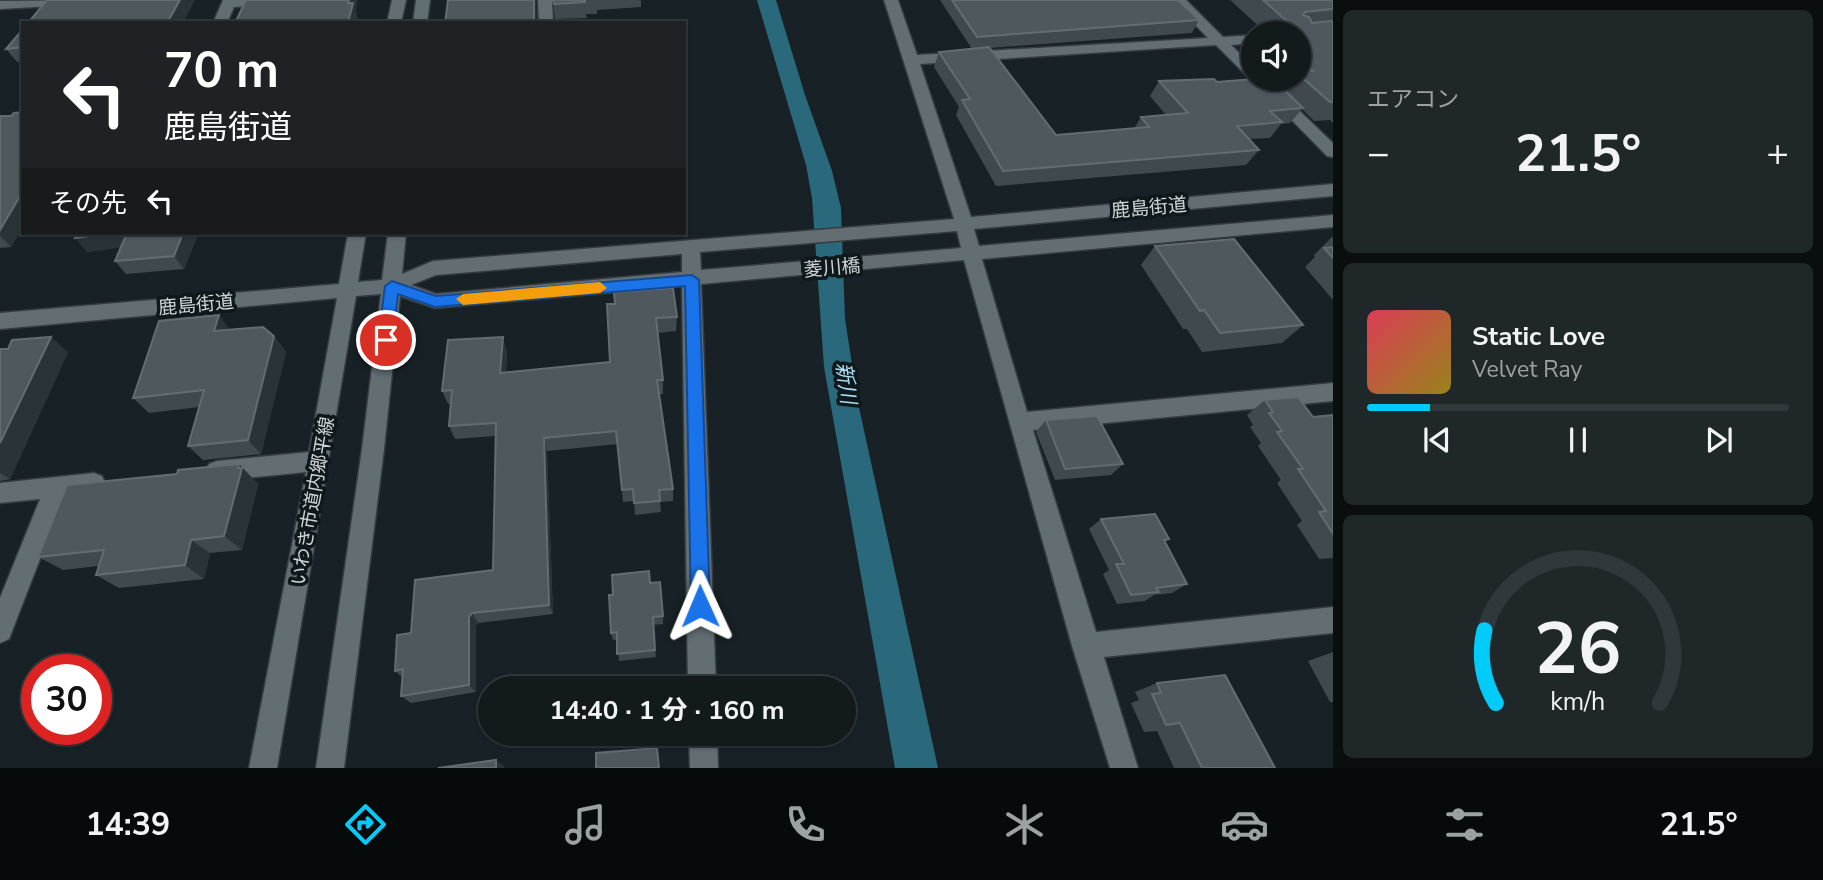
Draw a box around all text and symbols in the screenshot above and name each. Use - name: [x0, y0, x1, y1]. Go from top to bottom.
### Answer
- map controls: [1241, 21, 1311, 91]
- button: sound: [1241, 21, 1311, 91]
- text: 70 m: [164, 37, 279, 104]
- icon: left: [49, 49, 140, 140]
- text: エアコン: [1367, 84, 1459, 115]
- text: 鹿島街道: [164, 106, 292, 149]
- text: 21.5°: [1515, 118, 1641, 189]
- text: −: [1367, 128, 1390, 179]
- text: +: [1766, 128, 1789, 179]
- icon: left: [141, 182, 179, 220]
- text: その先: [49, 186, 127, 221]
- street label: 鹿島街道: [1110, 192, 1188, 224]
- street label: 菱川橋: [803, 253, 862, 283]
- street label: 鹿島街道: [157, 289, 235, 321]
- pin: [356, 310, 416, 370]
- text: Static Love: [1472, 319, 1605, 354]
- icon: arrive: [367, 321, 405, 359]
- text: Velvet Ray: [1472, 354, 1582, 385]
- water label: 新川: [829, 360, 863, 408]
- street label: いわき市道内郷平線: [285, 415, 341, 588]
- icon: previous: [1418, 421, 1456, 459]
- icon: pause: [1559, 421, 1597, 459]
- icon: next: [1700, 421, 1738, 459]
- position arrow: [663, 569, 737, 643]
- text: 26: [1534, 599, 1622, 699]
- speed limit sign: 30: [21, 654, 112, 745]
- text: km/h: [1550, 684, 1606, 718]
- text: 14:40 · 1 分 · 160 m: [549, 693, 785, 728]
- icon: directions: [341, 800, 390, 849]
- icon: music: [561, 800, 610, 849]
- icon: phone: [781, 800, 830, 849]
- icon: climate: [1000, 800, 1049, 849]
- icon: car: [1220, 800, 1269, 849]
- icon: filters: [1440, 800, 1489, 849]
- text: 14:39: [85, 803, 170, 846]
- text: 21.5°: [1660, 803, 1738, 846]

